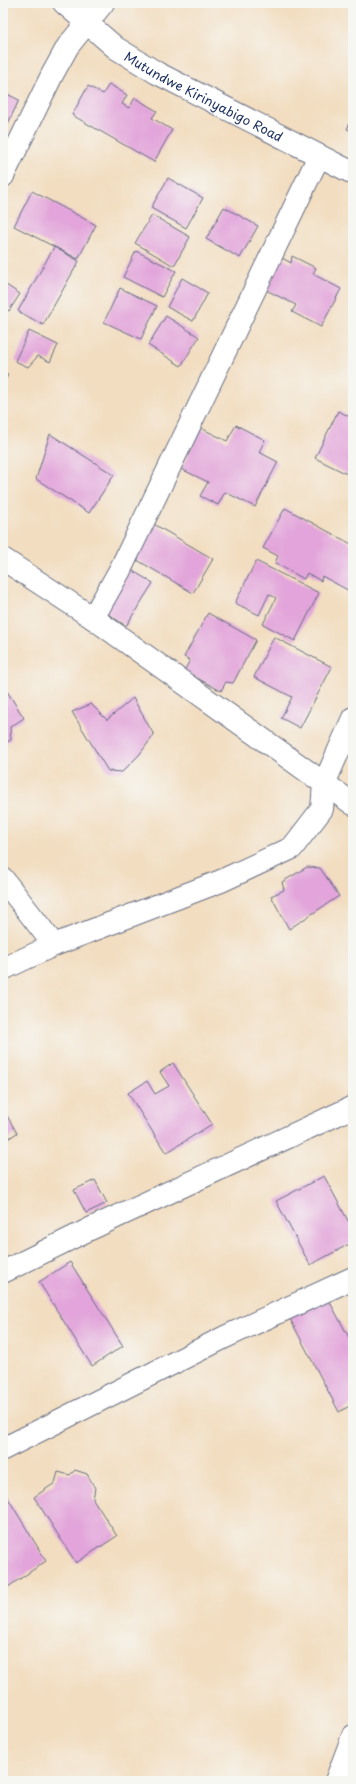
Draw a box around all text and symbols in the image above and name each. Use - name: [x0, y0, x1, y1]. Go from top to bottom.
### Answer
- street label: Mutundwe Kirinyabigo Road: [121, 46, 287, 145]

